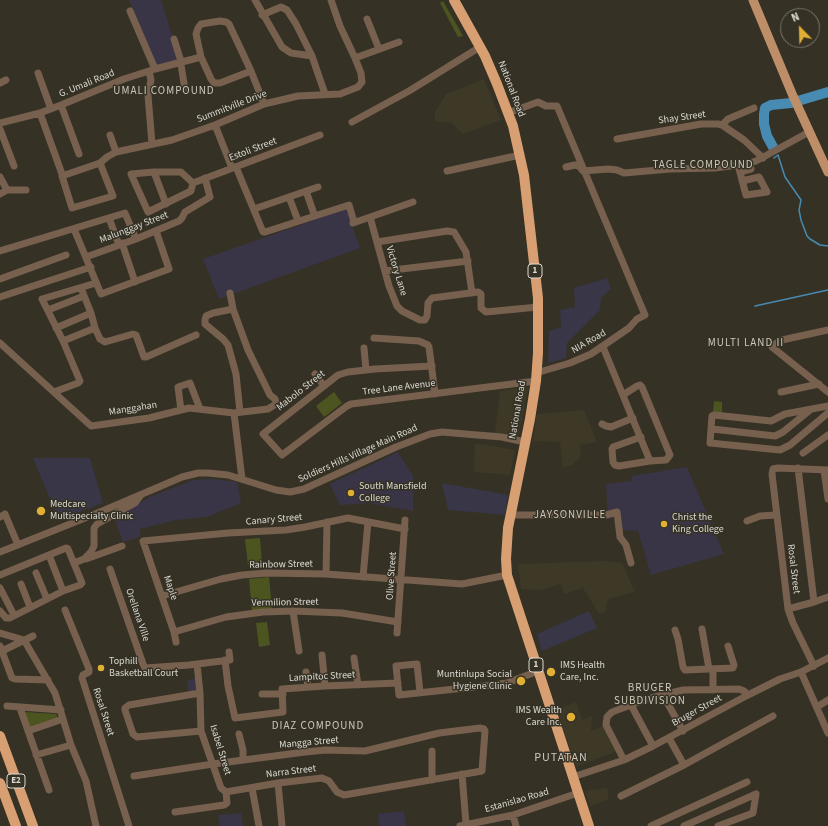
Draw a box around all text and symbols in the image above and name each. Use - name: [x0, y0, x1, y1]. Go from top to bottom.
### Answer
- north arrow: [780, 8, 820, 48]
- text: N: [789, 9, 802, 26]
- street label: National Road: [495, 59, 527, 119]
- street label: G. Umali Road: [57, 67, 117, 101]
- district label: UMALI COMPOUND: [113, 85, 215, 99]
- street label: Summitville Drive: [195, 88, 269, 126]
- street label: Shay Street: [658, 109, 706, 127]
- street label: Estoli Street: [228, 135, 278, 165]
- district label: TAGLE COMPOUND: [652, 159, 754, 173]
- street label: Malunggay Street: [98, 209, 170, 247]
- street label: Victory Lane: [383, 245, 409, 297]
- road number: 1: [528, 264, 542, 278]
- street label: NIA Road: [570, 327, 608, 357]
- district label: MULTI LAND II: [708, 337, 784, 351]
- street label: Mabolo Street: [274, 368, 328, 414]
- street label: Tree Lane Avenue: [362, 378, 436, 398]
- street label: National Road: [507, 380, 529, 440]
- street label: Manggahan: [108, 399, 158, 419]
- street label: Soldiers Hills Village Main Road: [296, 422, 420, 486]
- place label: South Mansfield College: [359, 481, 426, 504]
- marker: South Mansfield College: [346, 488, 356, 498]
- place label: Medcare Multispecialty Clinic: [50, 499, 134, 522]
- marker: Medcare Multispecialty Clinic: [35, 505, 47, 517]
- district label: JAYSONVILLE: [534, 509, 606, 523]
- street label: Canary Street: [245, 512, 303, 528]
- place label: Christ the King College: [672, 512, 724, 536]
- marker: Christ the King College: [659, 519, 669, 529]
- street label: Rosal Street: [784, 544, 802, 594]
- street label: Olive Street: [384, 551, 400, 601]
- street label: Rainbow Street: [249, 558, 313, 572]
- street label: Maple: [160, 574, 180, 602]
- street label: Orellana Ville: [122, 587, 152, 643]
- street label: Vermilion Street: [251, 596, 319, 610]
- place label: Tophill Basketball Court: [109, 656, 178, 680]
- road number: 1: [529, 658, 543, 672]
- place label: IMS Health Care, Inc.: [560, 660, 605, 684]
- marker: Tophill Basketball Court: [96, 663, 106, 673]
- marker: IMS Health Care, Inc.: [545, 666, 557, 678]
- street label: Lampitoc Street: [288, 669, 356, 685]
- place label: Muntinlupa Social Hygiene Clinic: [437, 669, 512, 692]
- marker: Muntinlupa Social Hygiene Clinic: [515, 675, 527, 687]
- district label: BRUGER SUBDIVISION: [614, 682, 686, 708]
- street label: Rosal Street: [90, 686, 116, 738]
- street label: Bruger Street: [670, 692, 724, 730]
- place label: IMS Wealth Care Inc.: [516, 705, 562, 728]
- marker: IMS Wealth Care Inc.: [565, 711, 577, 723]
- district label: DIAZ COMPOUND: [272, 720, 364, 734]
- street label: Isabel Street: [207, 723, 233, 777]
- street label: Mangga Street: [279, 734, 339, 752]
- district label: PUTATAN: [534, 751, 588, 765]
- street label: Narra Street: [265, 763, 317, 781]
- road number: E2: [7, 774, 25, 788]
- street label: Estanislao Road: [484, 786, 550, 816]

